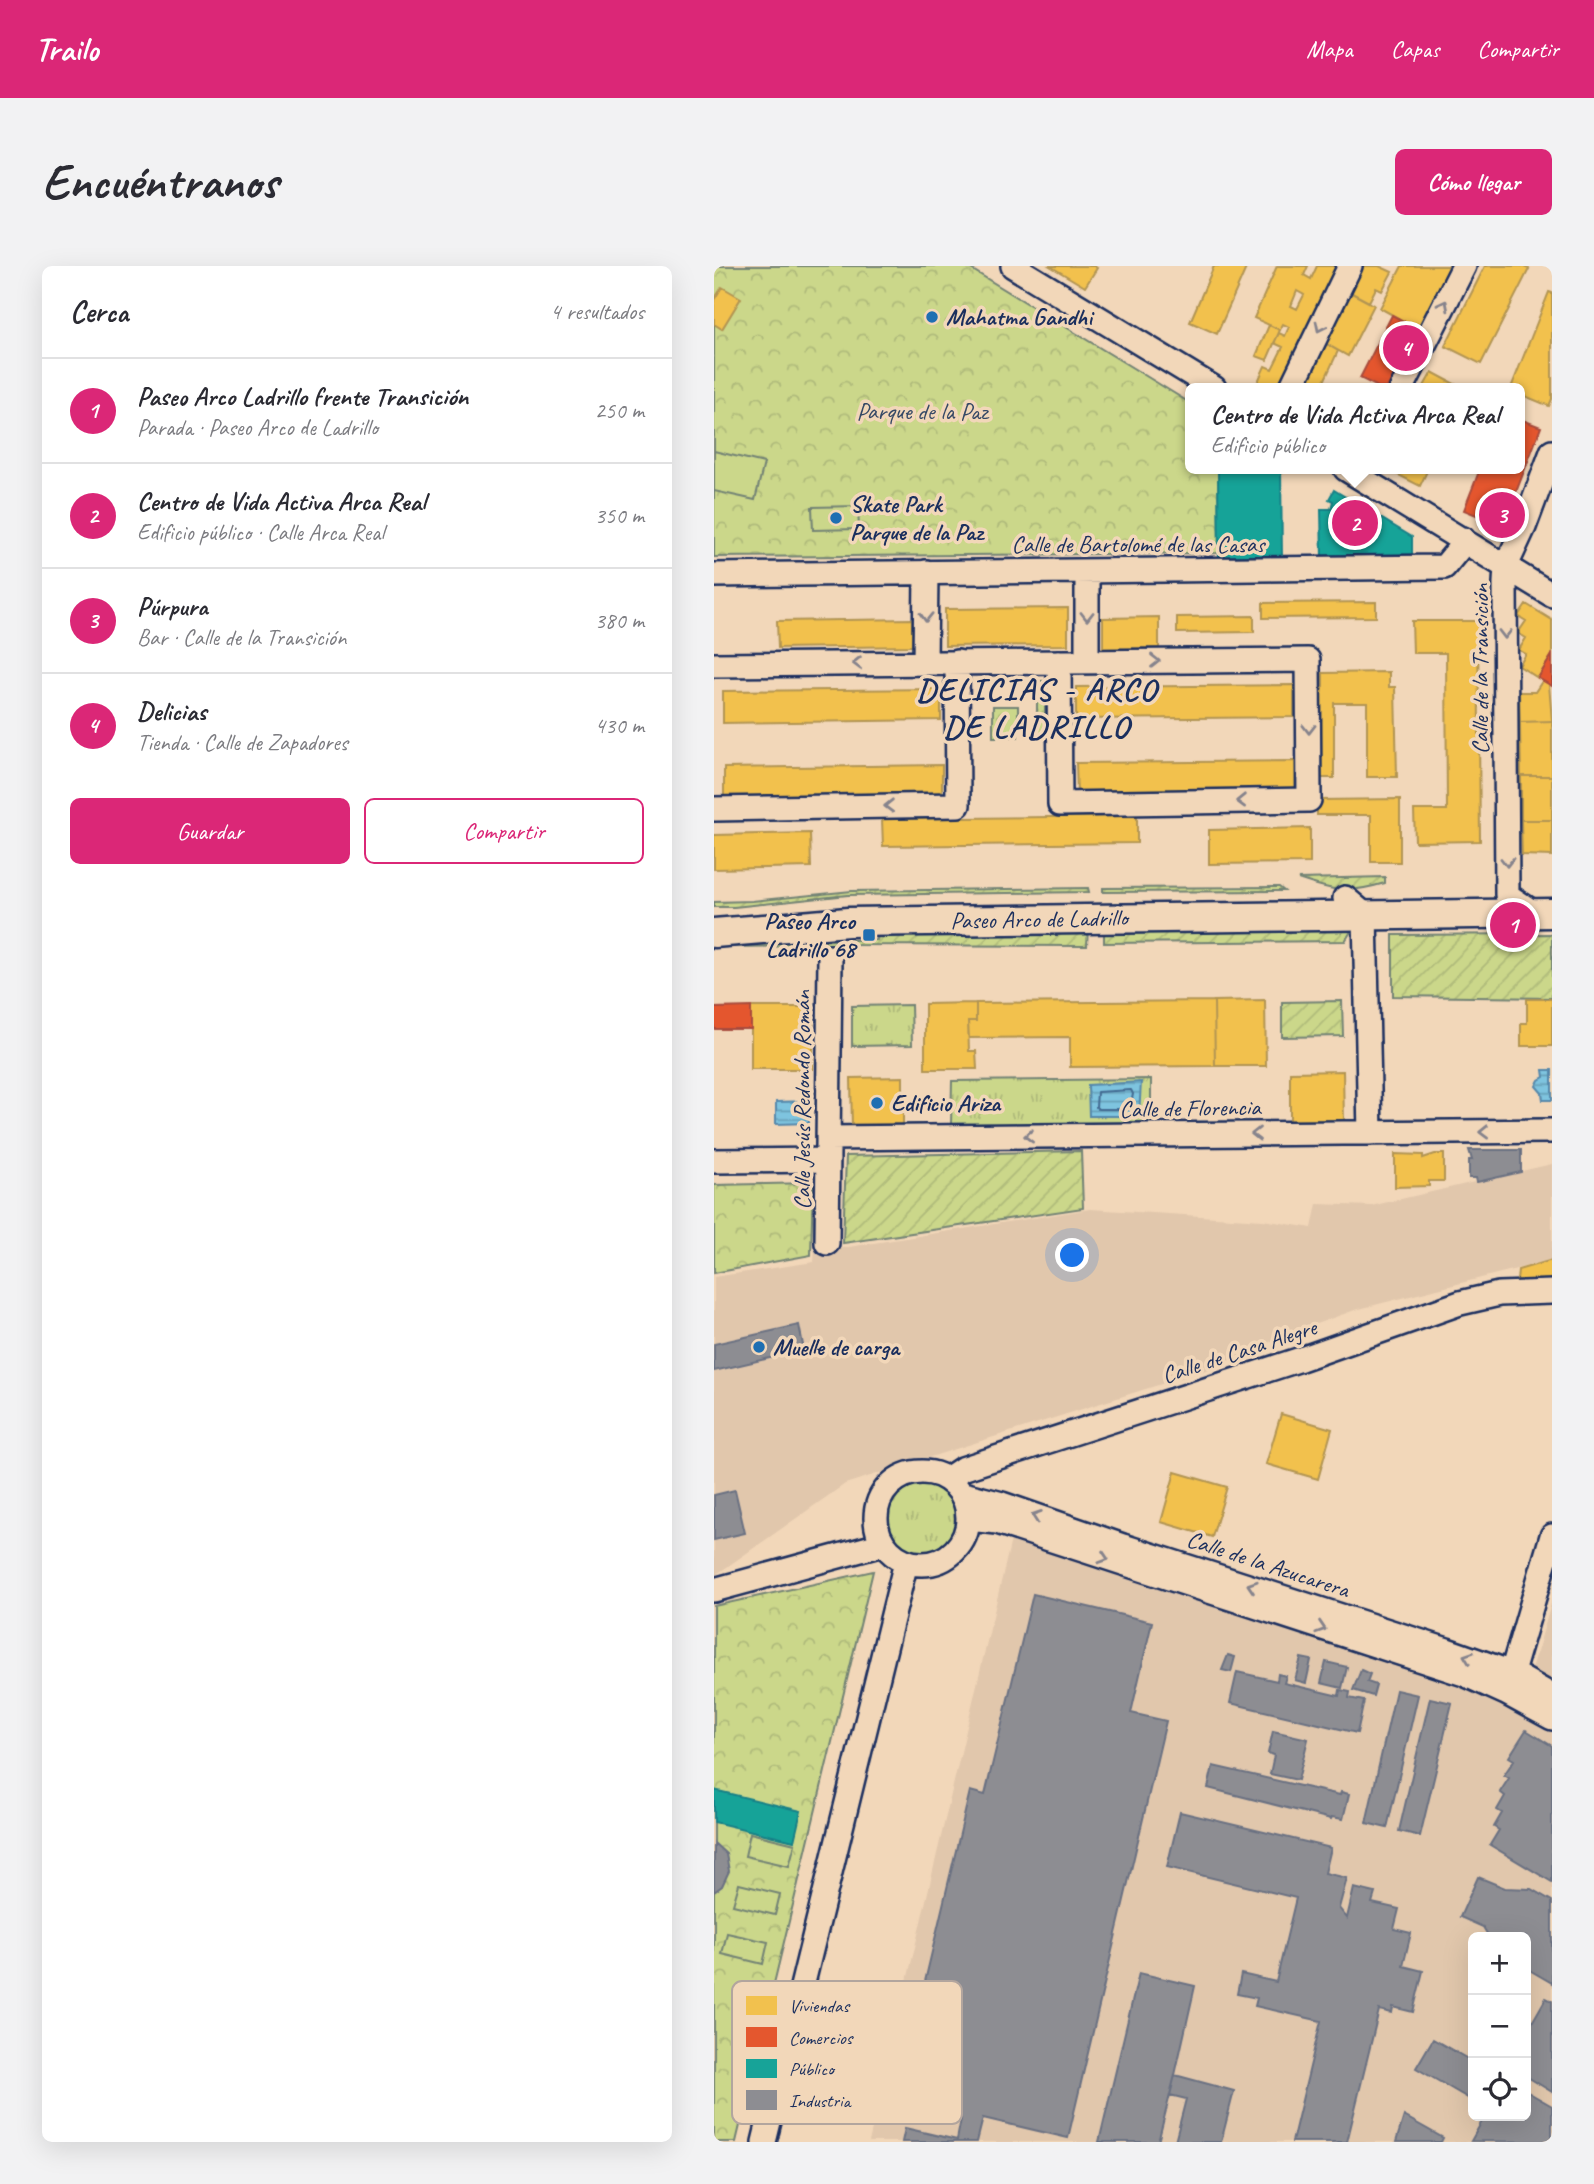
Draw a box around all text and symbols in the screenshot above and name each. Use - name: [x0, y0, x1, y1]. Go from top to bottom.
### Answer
- text: Trailo: [35, 28, 98, 70]
- text: Mapa: [1306, 34, 1353, 64]
- text: Capas: [1391, 34, 1439, 64]
- text: Compartir: [1477, 34, 1559, 64]
- button: Cómo llegar: [1395, 149, 1552, 215]
- text: Encuéntranos: [42, 151, 278, 213]
- text: Cerca: [70, 293, 128, 331]
- text: 4 resultados: [550, 297, 644, 326]
- one-way arrow: [1435, 300, 1449, 313]
- place label: Mahatma Gandhi: [946, 302, 1095, 332]
- marker: Mahatma Gandhi: [924, 309, 940, 325]
- one-way arrow: [1315, 320, 1329, 332]
- pin: 4: [1383, 322, 1429, 374]
- text: Paseo Arco Ladrillo frente Transición: [137, 380, 468, 413]
- popup: [1185, 383, 1525, 474]
- text: 1: [88, 396, 98, 425]
- text: 250 m: [595, 396, 644, 425]
- park label: Parque de la Paz: [857, 396, 990, 426]
- text: Centro de Vida Activa Arca Real: [1211, 398, 1499, 431]
- text: Parada · Paseo Arco de Ladrillo: [137, 413, 378, 442]
- text: Edificio público: [1211, 431, 1325, 460]
- text: Centro de Vida Activa Arca Real: [137, 485, 426, 518]
- place label: Skate Park Parque de la Paz: [850, 489, 985, 547]
- pin: 3: [1479, 489, 1525, 541]
- pin: 2: [1332, 497, 1378, 549]
- text: 2: [88, 501, 98, 530]
- text: 350 m: [595, 501, 644, 530]
- marker: Skate Park Parque de la Paz: [828, 510, 844, 526]
- text: Edificio público · Calle Arca Real: [137, 518, 384, 547]
- street label: Calle de Bartolomé de las Casas: [1012, 529, 1266, 559]
- street label: Calle de la Transición: [1465, 582, 1495, 754]
- text: Púrpura: [137, 590, 208, 623]
- text: 3: [88, 606, 98, 635]
- text: 380 m: [595, 606, 644, 635]
- one-way arrow: [1079, 611, 1095, 622]
- one-way arrow: [918, 612, 934, 623]
- text: Bar · Calle de la Transición: [137, 623, 346, 652]
- one-way arrow: [1497, 629, 1513, 640]
- one-way arrow: [1151, 653, 1161, 669]
- one-way arrow: [851, 656, 862, 671]
- district label: DELICIAS - ARCO DE LADRILLO: [916, 669, 1159, 747]
- text: Delicias: [137, 695, 206, 728]
- text: 4: [88, 711, 98, 740]
- text: 430 m: [595, 711, 644, 740]
- one-way arrow: [1301, 724, 1317, 734]
- text: Tienda · Calle de Zapadores: [137, 728, 348, 757]
- one-way arrow: [1235, 793, 1246, 809]
- button: Guardar: [70, 798, 350, 864]
- button: Compartir: [364, 798, 644, 864]
- one-way arrow: [884, 799, 895, 814]
- one-way arrow: [1499, 857, 1515, 867]
- pin: 1: [1490, 899, 1536, 951]
- street label: Paseo Arco de Ladrillo: [950, 902, 1130, 936]
- place label: Paseo Arco Ladrillo 68: [764, 906, 858, 964]
- marker: Paseo Arco Ladrillo 68: [861, 927, 877, 943]
- street label: Calle Jesús Redondo Román: [787, 989, 817, 1210]
- place label: Edificio Ariza: [891, 1088, 1002, 1118]
- street label: Calle de Florencia: [1119, 1092, 1262, 1124]
- marker: Edificio Ariza: [869, 1095, 885, 1111]
- one-way arrow: [1478, 1124, 1489, 1140]
- one-way arrow: [1251, 1126, 1261, 1142]
- one-way arrow: [1023, 1128, 1034, 1144]
- your location: [1055, 1238, 1089, 1272]
- street label: Calle de Casa Alegre: [1158, 1311, 1322, 1390]
- place label: Muelle de carga: [773, 1332, 901, 1362]
- marker: Muelle de carga: [751, 1339, 767, 1355]
- one-way arrow: [1030, 1510, 1042, 1524]
- street label: Calle de la Azucarera: [1183, 1524, 1354, 1605]
- one-way arrow: [1098, 1550, 1110, 1564]
- one-way arrow: [1246, 1580, 1258, 1595]
- one-way arrow: [1315, 1619, 1327, 1634]
- one-way arrow: [1462, 1651, 1474, 1665]
- map controls: [1468, 1932, 1531, 2121]
- button: +: [1468, 1932, 1531, 1995]
- legend: [732, 1981, 962, 2124]
- text: Viviendas: [789, 1994, 851, 2018]
- button: −: [1468, 1995, 1531, 2058]
- text: Comercios: [789, 2026, 855, 2050]
- text: Público: [789, 2057, 836, 2081]
- button: locate: [1468, 2058, 1531, 2121]
- text: Industria: [789, 2089, 853, 2113]

